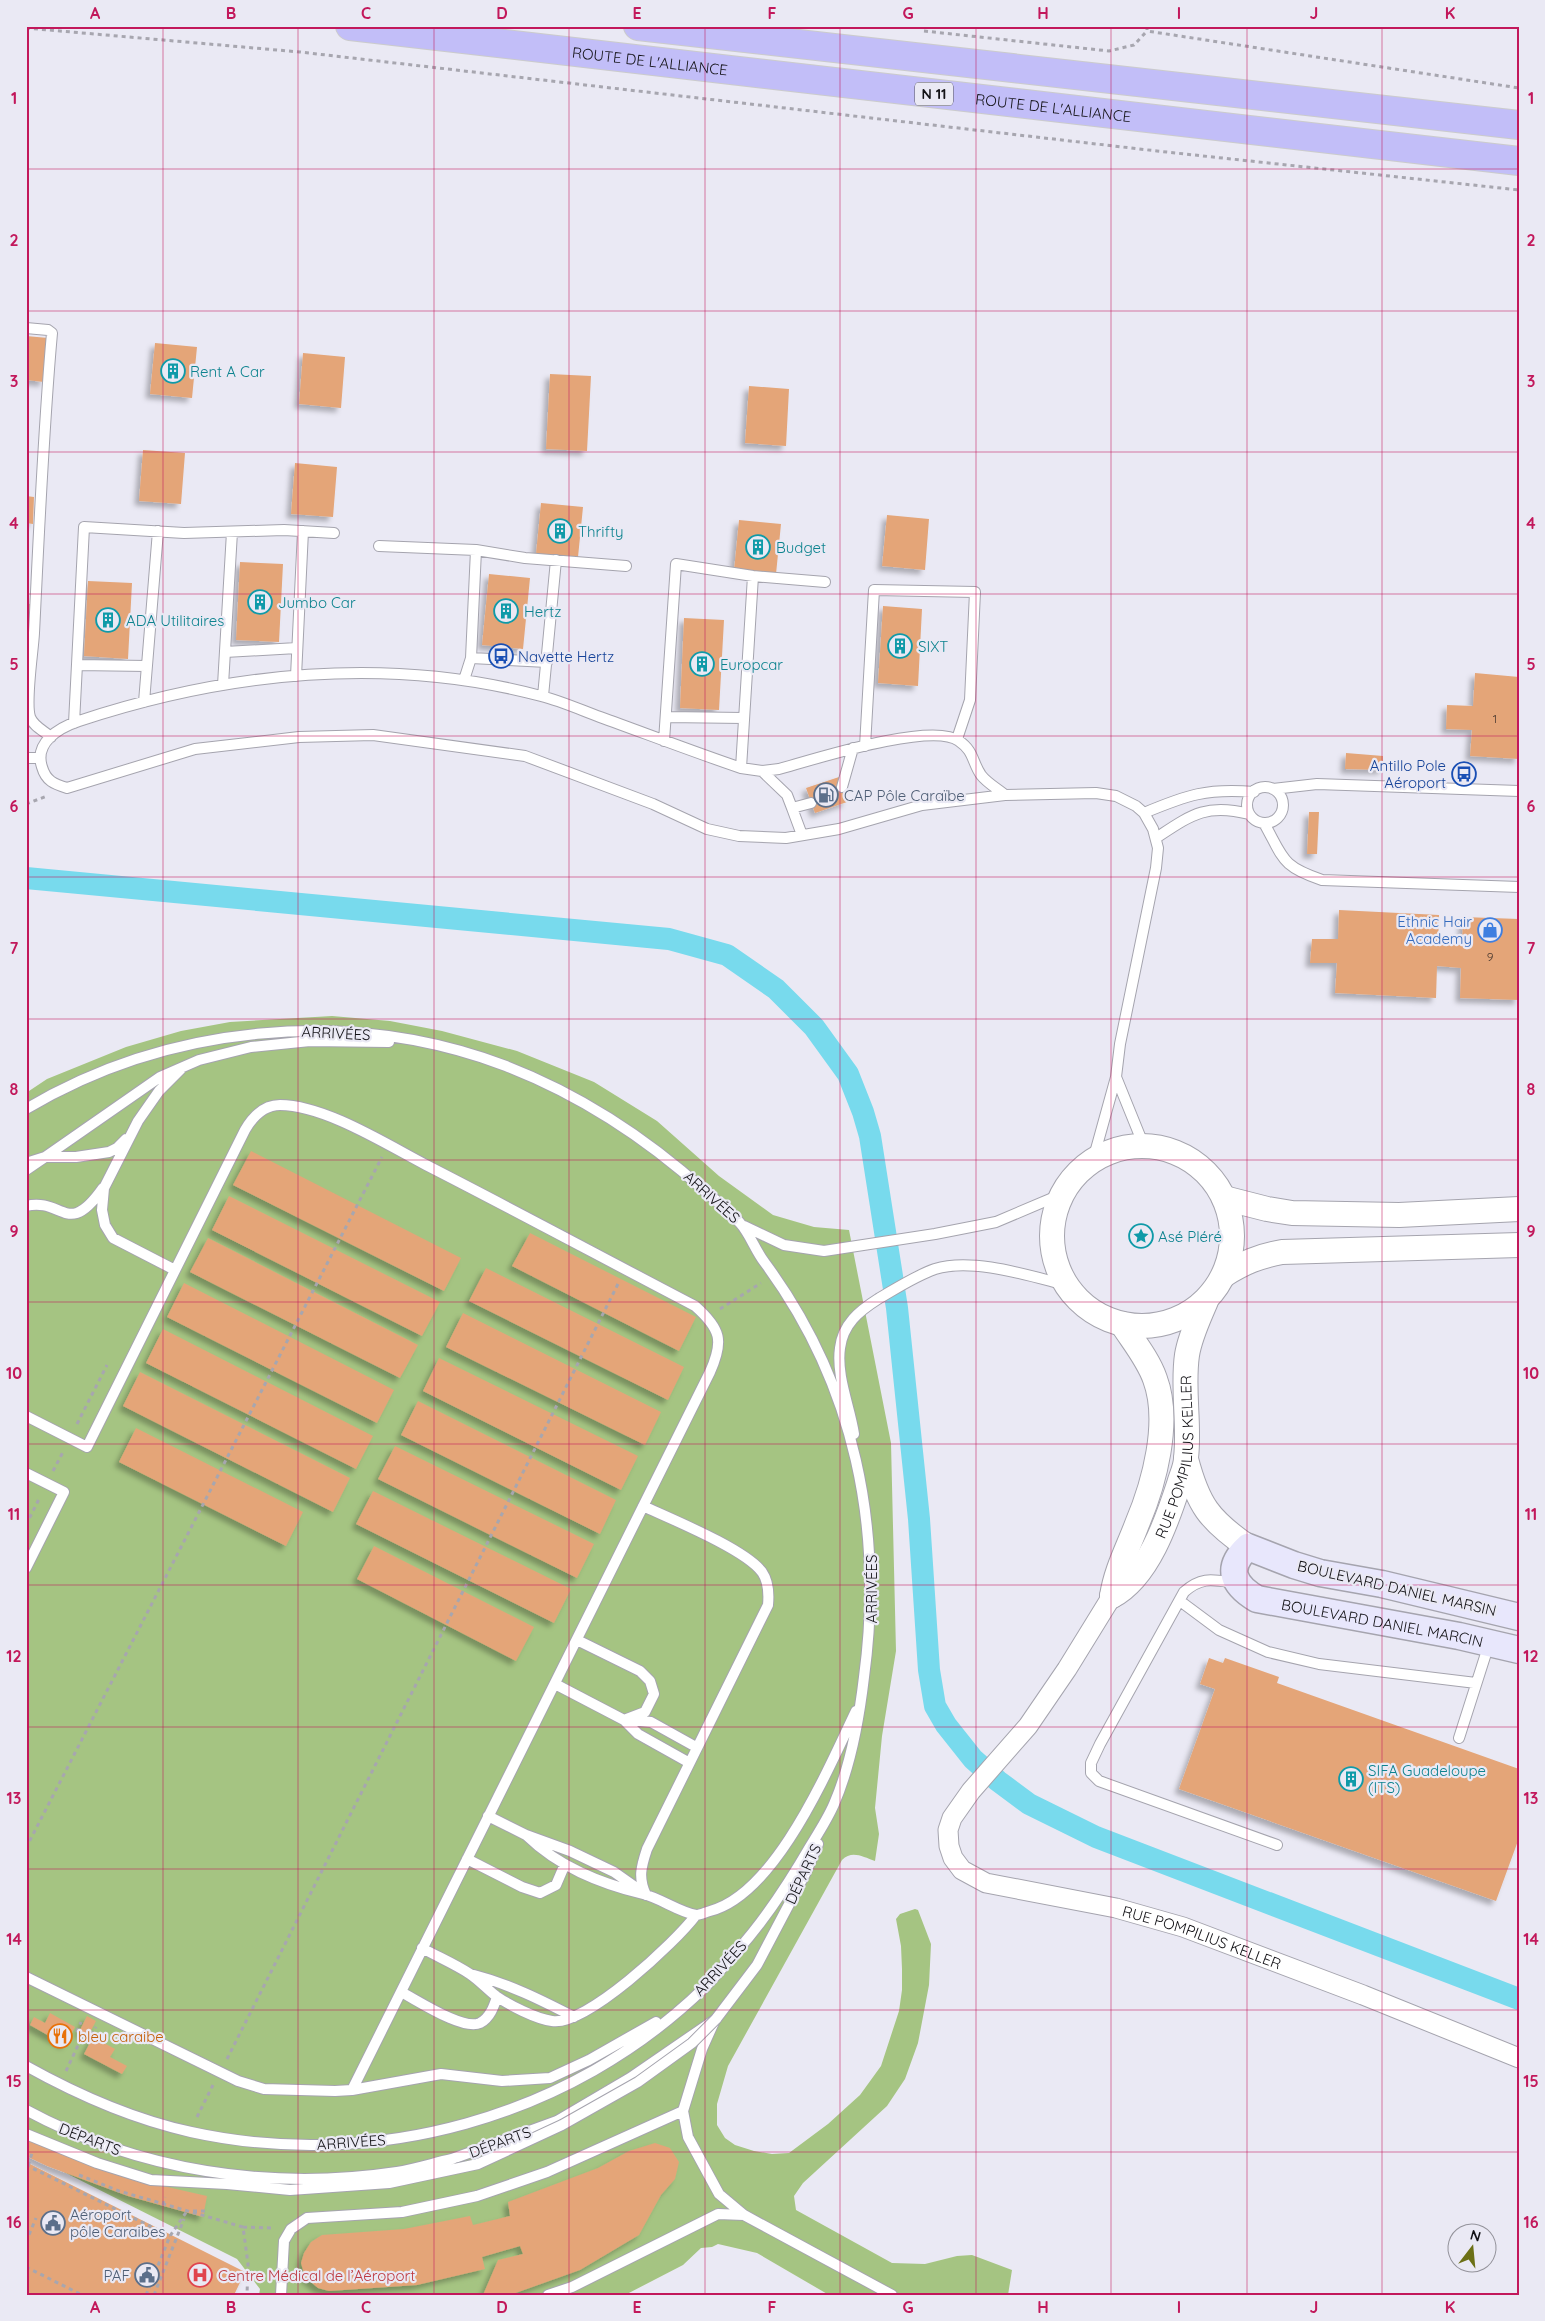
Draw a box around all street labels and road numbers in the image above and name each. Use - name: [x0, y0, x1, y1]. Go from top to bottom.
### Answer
- street label: ROUTE DE L'ALLIANCE: [571, 42, 729, 79]
- road number: N 11: [915, 82, 953, 106]
- street label: ROUTE DE L'ALLIANCE: [974, 89, 1132, 126]
- street label: ARRIVÉES: [301, 1022, 371, 1044]
- street label: ARRIVÉES: [680, 1167, 744, 1227]
- street label: RUE POMPILIUS KELLER: [1150, 1375, 1197, 1541]
- street label: ARRIVÉES: [862, 1554, 881, 1624]
- street label: BOULEVARD DANIEL MARSIN: [1296, 1556, 1498, 1620]
- street label: BOULEVARD DANIEL MARCIN: [1280, 1594, 1485, 1651]
- street label: DÉPARTS: [781, 1841, 825, 1907]
- street label: RUE POMPILIUS KELLER: [1120, 1901, 1284, 1973]
- street label: ARRIVÉES: [690, 1936, 750, 2000]
- street label: DÉPARTS: [56, 2119, 124, 2159]
- street label: DÉPARTS: [466, 2122, 534, 2162]
- street label: ARRIVÉES: [316, 2130, 386, 2154]

